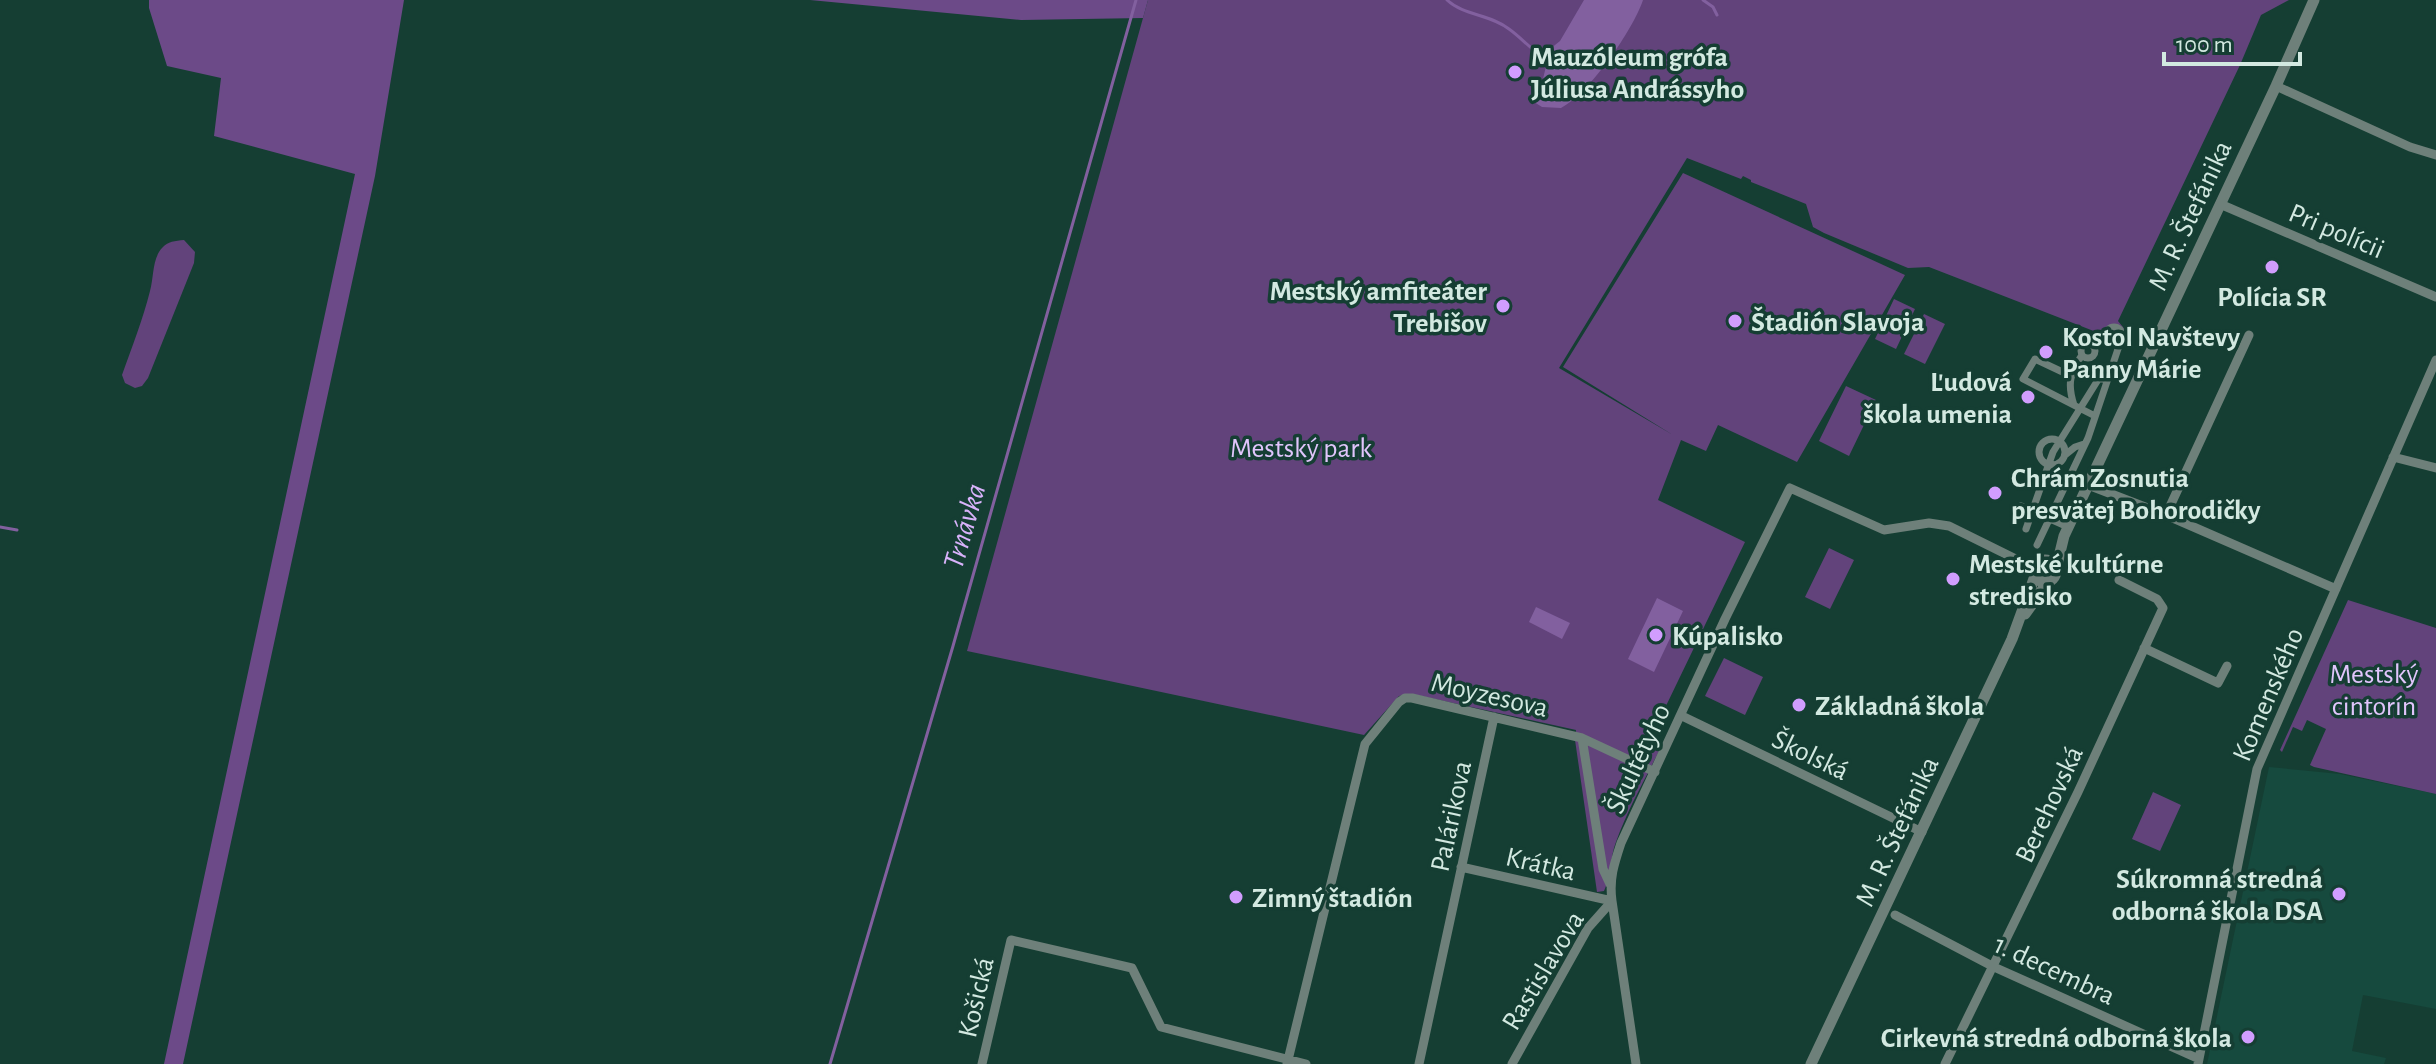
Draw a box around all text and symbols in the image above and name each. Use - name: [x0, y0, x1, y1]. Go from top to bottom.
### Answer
- scale bar: [2164, 16, 2300, 66]
- text: 100 m: [2176, 33, 2233, 57]
- place label: Mauzóleum grófa Júliusa Andrássyho: [1531, 44, 1744, 104]
- marker: Mauzóleum grófa Júliusa Andrássyho: [1506, 63, 1524, 81]
- street label: M. R. Štefánika: [2142, 136, 2238, 295]
- street label: Pri polícii: [2284, 199, 2388, 264]
- marker: Polícia SR: [2263, 258, 2281, 276]
- place label: Mestský amfiteáter Trebišov: [1270, 278, 1488, 338]
- place label: Polícia SR: [2217, 284, 2327, 312]
- marker: Mestský amfiteáter Trebišov: [1494, 297, 1512, 315]
- place label: Štadión Slavoja: [1751, 306, 1924, 337]
- marker: Štadión Slavoja: [1726, 312, 1744, 330]
- place label: Kostol Navštevy Panny Márie: [2062, 324, 2240, 384]
- marker: Kostol Navštevy Panny Márie: [2037, 343, 2055, 361]
- place label: Ľudová škola umenia: [1863, 369, 2012, 429]
- marker: Ľudová škola umenia: [2019, 388, 2037, 406]
- park label: Mestský park: [1230, 435, 1372, 463]
- place label: Chrám Zosnutia presvätej Bohorodičky: [2011, 465, 2261, 525]
- water label: Trnávka: [938, 480, 991, 572]
- marker: Chrám Zosnutia presvätej Bohorodičky: [1986, 484, 2004, 502]
- place label: Mestské kultúrne stredisko: [1969, 551, 2163, 611]
- marker: Mestské kultúrne stredisko: [1944, 570, 1962, 588]
- place label: Kúpalisko: [1672, 623, 1783, 651]
- street label: Komenského: [2228, 624, 2309, 766]
- marker: Kúpalisko: [1647, 626, 1665, 644]
- park label: Mestský cintorín: [2330, 661, 2418, 721]
- street label: Moyzesova: [1428, 669, 1551, 723]
- place label: Základná škola: [1815, 693, 1985, 721]
- marker: Základná škola: [1790, 696, 1808, 714]
- street label: Škultétyho: [1599, 699, 1676, 818]
- street label: Školská: [1767, 724, 1854, 786]
- street label: Berehovská: [2011, 742, 2089, 867]
- street label: M. R. Štefánika: [1849, 752, 1945, 911]
- street label: Palárikova: [1427, 759, 1477, 874]
- street label: Krátka: [1503, 843, 1578, 887]
- place label: Súkromná stredná odborná škola DSA: [2112, 866, 2323, 926]
- place label: Zimný štadión: [1252, 885, 1413, 913]
- marker: Súkromná stredná odborná škola DSA: [2330, 885, 2348, 903]
- marker: Zimný štadión: [1227, 888, 1245, 906]
- street label: Rastislavova: [1497, 907, 1590, 1035]
- street label: 1. decembra: [1989, 931, 2119, 1011]
- street label: Košická: [954, 955, 1000, 1040]
- place label: Cirkevná stredná odborná škola: [1881, 1025, 2232, 1053]
- marker: Cirkevná stredná odborná škola: [2239, 1028, 2257, 1046]

